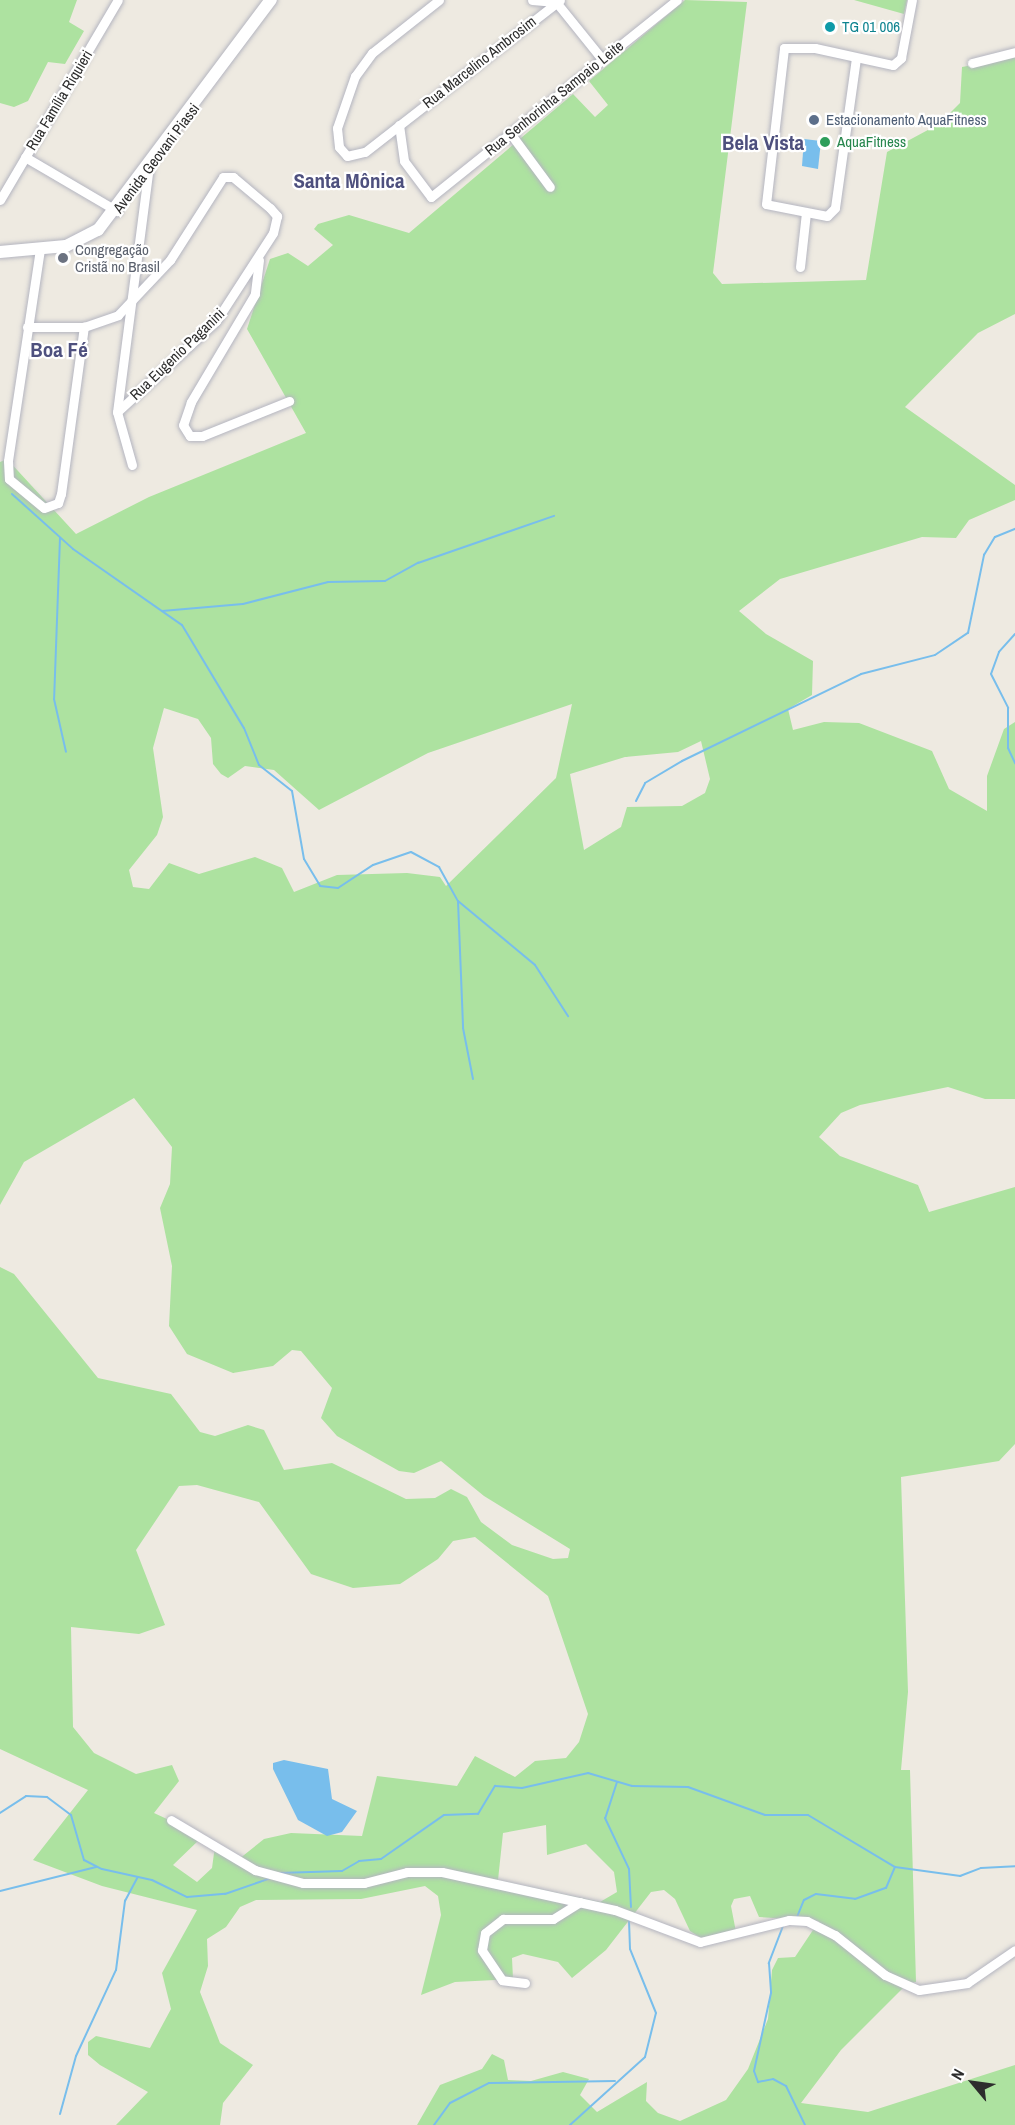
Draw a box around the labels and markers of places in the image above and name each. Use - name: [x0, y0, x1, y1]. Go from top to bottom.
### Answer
- place label: TG 01 006: [842, 18, 900, 36]
- marker: TG 01 006: [823, 20, 837, 34]
- place label: Estacionamento AquaFitness: [826, 111, 987, 129]
- marker: Estacionamento AquaFitness: [807, 113, 821, 127]
- place label: AquaFitness: [837, 133, 906, 151]
- marker: AquaFitness: [818, 135, 832, 149]
- place label: Congregação Cristã no Brasil: [75, 240, 160, 275]
- marker: Congregação Cristã no Brasil: [56, 251, 70, 265]

